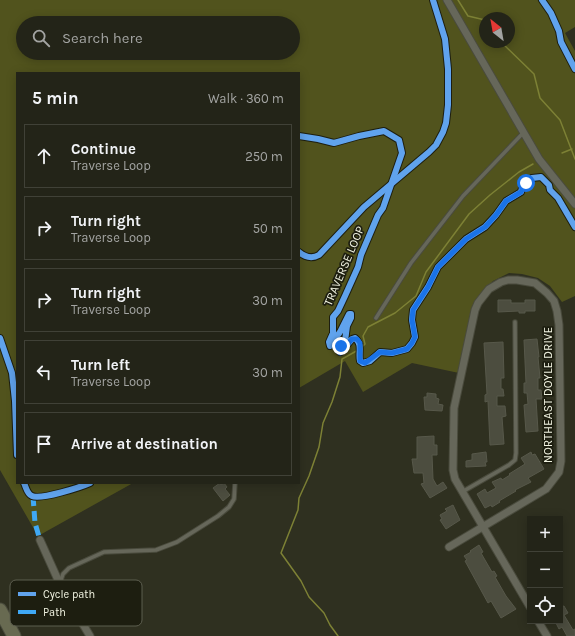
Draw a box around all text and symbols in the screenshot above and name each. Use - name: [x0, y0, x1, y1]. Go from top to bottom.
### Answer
- north arrow: [479, 12, 515, 48]
- search box: [16, 16, 300, 60]
- icon: search: [30, 27, 52, 49]
- text: Search here: [62, 29, 143, 47]
- text: 5 min: [32, 88, 79, 108]
- text: Walk · 360 m: [208, 91, 284, 106]
- text: Continue: [71, 140, 136, 158]
- icon: ahead: [33, 145, 55, 167]
- text: 250 m: [245, 149, 283, 164]
- text: Traverse Loop: [71, 158, 151, 173]
- route start: [517, 174, 535, 192]
- text: Turn right: [71, 212, 141, 230]
- icon: right: [33, 217, 55, 239]
- text: 50 m: [253, 221, 283, 236]
- street label: TRAVERSE LOOP: [321, 224, 367, 308]
- text: Traverse Loop: [71, 230, 151, 245]
- text: Turn right: [71, 284, 141, 302]
- icon: right: [33, 289, 55, 311]
- text: 30 m: [252, 293, 283, 308]
- text: Traverse Loop: [71, 302, 151, 317]
- street label: NORTHEAST DOYLE DRIVE: [541, 327, 555, 463]
- route end: [332, 337, 350, 355]
- text: Turn left: [71, 356, 130, 374]
- icon: left: [33, 361, 55, 383]
- text: 30 m: [252, 365, 283, 380]
- text: Traverse Loop: [71, 374, 151, 389]
- icon: arrive: [33, 433, 55, 455]
- text: Arrive at destination: [71, 435, 218, 453]
- map controls: [527, 516, 563, 624]
- button: +: [527, 516, 563, 552]
- button: −: [527, 552, 563, 588]
- legend: [10, 580, 142, 626]
- text: Cycle path: [43, 588, 95, 601]
- button: locate: [527, 588, 563, 624]
- text: Path: [43, 606, 66, 619]

